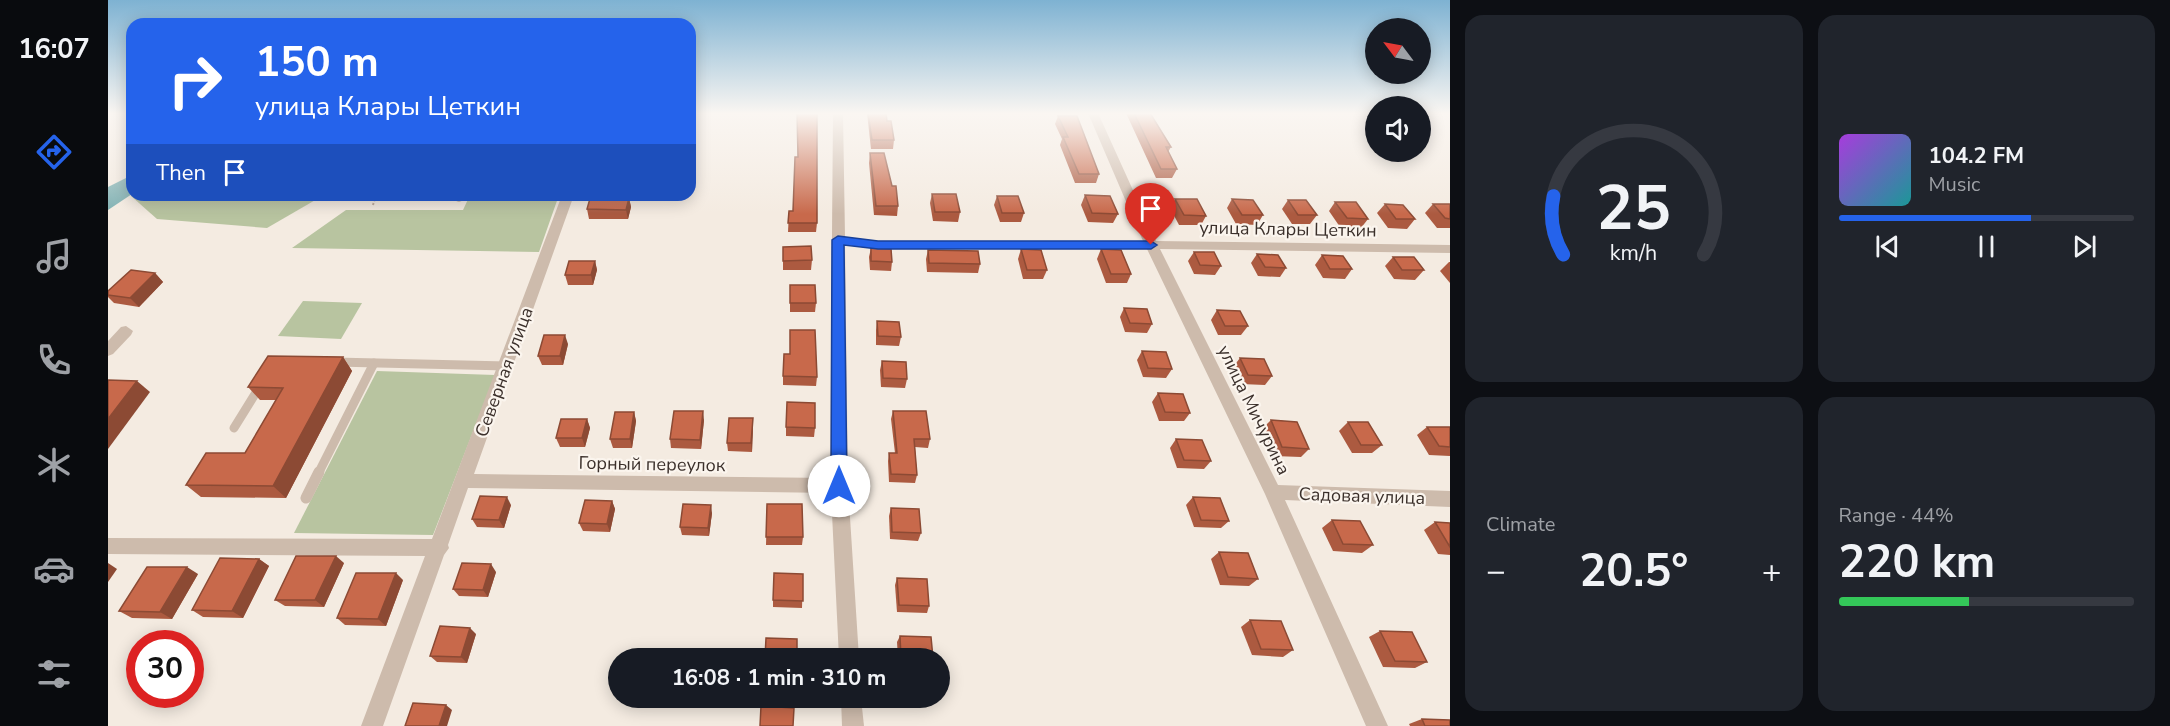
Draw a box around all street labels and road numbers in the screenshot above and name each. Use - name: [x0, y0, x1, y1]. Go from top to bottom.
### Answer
- street label: улица Клары Цеткин: [1199, 215, 1377, 243]
- street label: Северная улица: [469, 304, 539, 440]
- street label: улица Мичурина: [1212, 341, 1296, 479]
- street label: Горный переулок: [578, 451, 726, 477]
- street label: Садовая улица: [1298, 482, 1426, 510]

